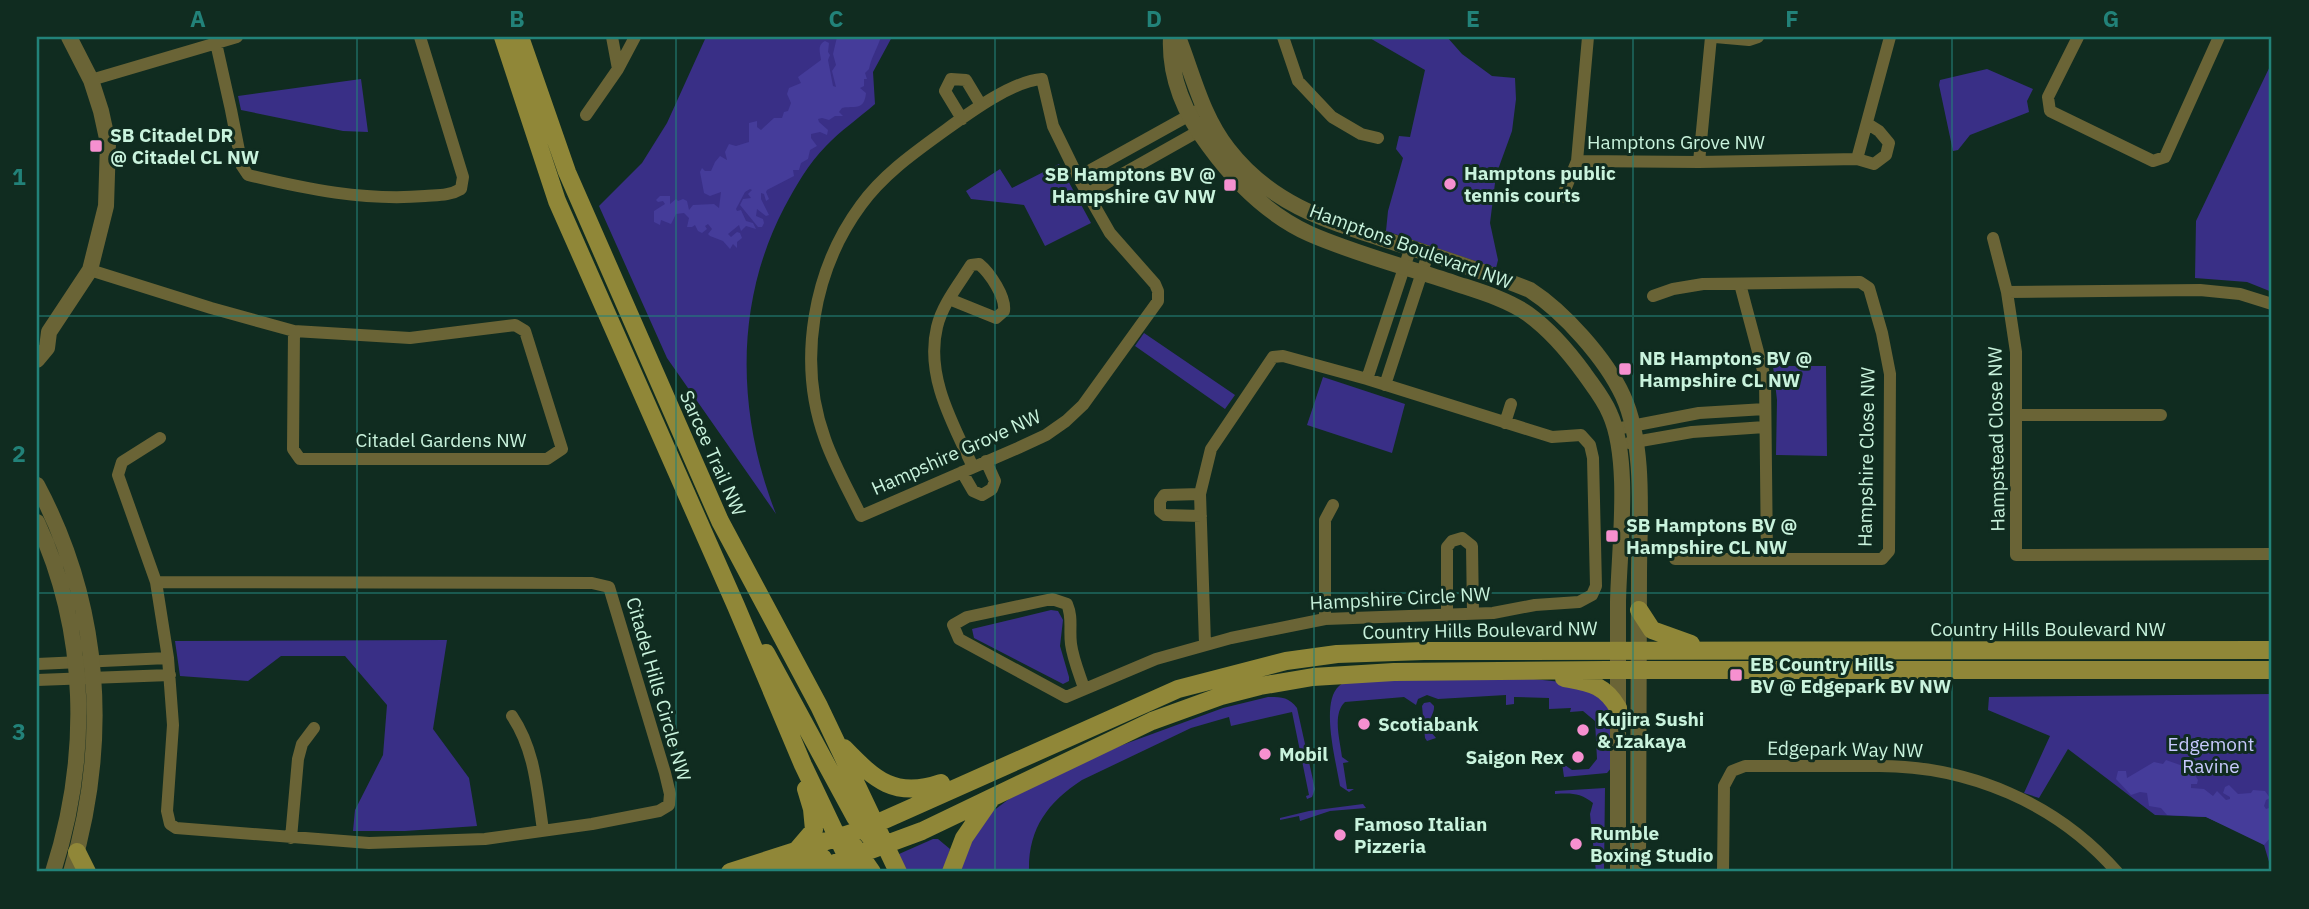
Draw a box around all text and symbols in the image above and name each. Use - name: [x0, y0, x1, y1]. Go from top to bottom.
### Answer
- text: A: [190, 3, 206, 33]
- text: B: [509, 3, 525, 33]
- text: C: [829, 3, 844, 33]
- text: D: [1146, 3, 1162, 33]
- text: E: [1466, 3, 1480, 33]
- text: F: [1785, 3, 1799, 33]
- text: G: [2103, 3, 2119, 33]
- place label: SB Citadel DR @ Citadel CL NW: [110, 123, 259, 169]
- street label: Hamptons Grove NW: [1587, 130, 1765, 154]
- marker: SB Citadel DR @ Citadel CL NW: [88, 138, 104, 154]
- text: 1: [12, 161, 26, 191]
- place label: Hamptons public tennis courts: [1464, 161, 1616, 207]
- place label: SB Hamptons BV @ Hampshire GV NW: [1045, 162, 1216, 208]
- marker: Hamptons public tennis courts: [1442, 176, 1458, 192]
- marker: SB Hamptons BV @ Hampshire GV NW: [1222, 177, 1238, 193]
- street label: Hamptons Boulevard NW: [1306, 198, 1516, 294]
- place label: NB Hamptons BV @ Hampshire CL NW: [1639, 346, 1812, 392]
- street label: Hampstead Close NW: [1982, 346, 2010, 532]
- marker: NB Hamptons BV @ Hampshire CL NW: [1617, 361, 1633, 377]
- street label: Hampshire Close NW: [1852, 367, 1880, 547]
- street label: Sarcee Trail NW: [675, 387, 751, 519]
- street label: Hampshire Grove NW: [868, 404, 1044, 500]
- street label: Citadel Gardens NW: [355, 428, 527, 452]
- text: 2: [12, 438, 26, 468]
- place label: SB Hamptons BV @ Hampshire CL NW: [1626, 513, 1797, 559]
- marker: SB Hamptons BV @ Hampshire CL NW: [1604, 528, 1620, 544]
- street label: Hampshire Circle NW: [1309, 581, 1491, 615]
- street label: Citadel Hills Circle NW: [621, 594, 697, 784]
- street label: Country Hills Boulevard NW: [1362, 616, 1598, 644]
- street label: Country Hills Boulevard NW: [1930, 617, 2166, 641]
- place label: EB Country Hills BV @ Edgepark BV NW: [1750, 652, 1951, 698]
- marker: EB Country Hills BV @ Edgepark BV NW: [1728, 667, 1744, 683]
- place label: Kujira Sushi & Izakaya: [1597, 707, 1704, 753]
- place label: Scotiabank: [1378, 712, 1478, 736]
- text: 3: [12, 716, 26, 746]
- marker: Scotiabank: [1356, 716, 1372, 732]
- marker: Kujira Sushi & Izakaya: [1575, 722, 1591, 738]
- park label: Edgemont Ravine: [2168, 732, 2254, 778]
- street label: Edgepark Way NW: [1767, 736, 1923, 762]
- place label: Mobil: [1279, 742, 1328, 766]
- place label: Saigon Rex: [1465, 745, 1564, 769]
- marker: Mobil: [1257, 746, 1273, 762]
- marker: Saigon Rex: [1570, 749, 1586, 765]
- place label: Famoso Italian Pizzeria: [1354, 812, 1487, 858]
- place label: Rumble Boxing Studio: [1590, 821, 1714, 867]
- marker: Famoso Italian Pizzeria: [1332, 827, 1348, 843]
- marker: Rumble Boxing Studio: [1568, 836, 1584, 852]

